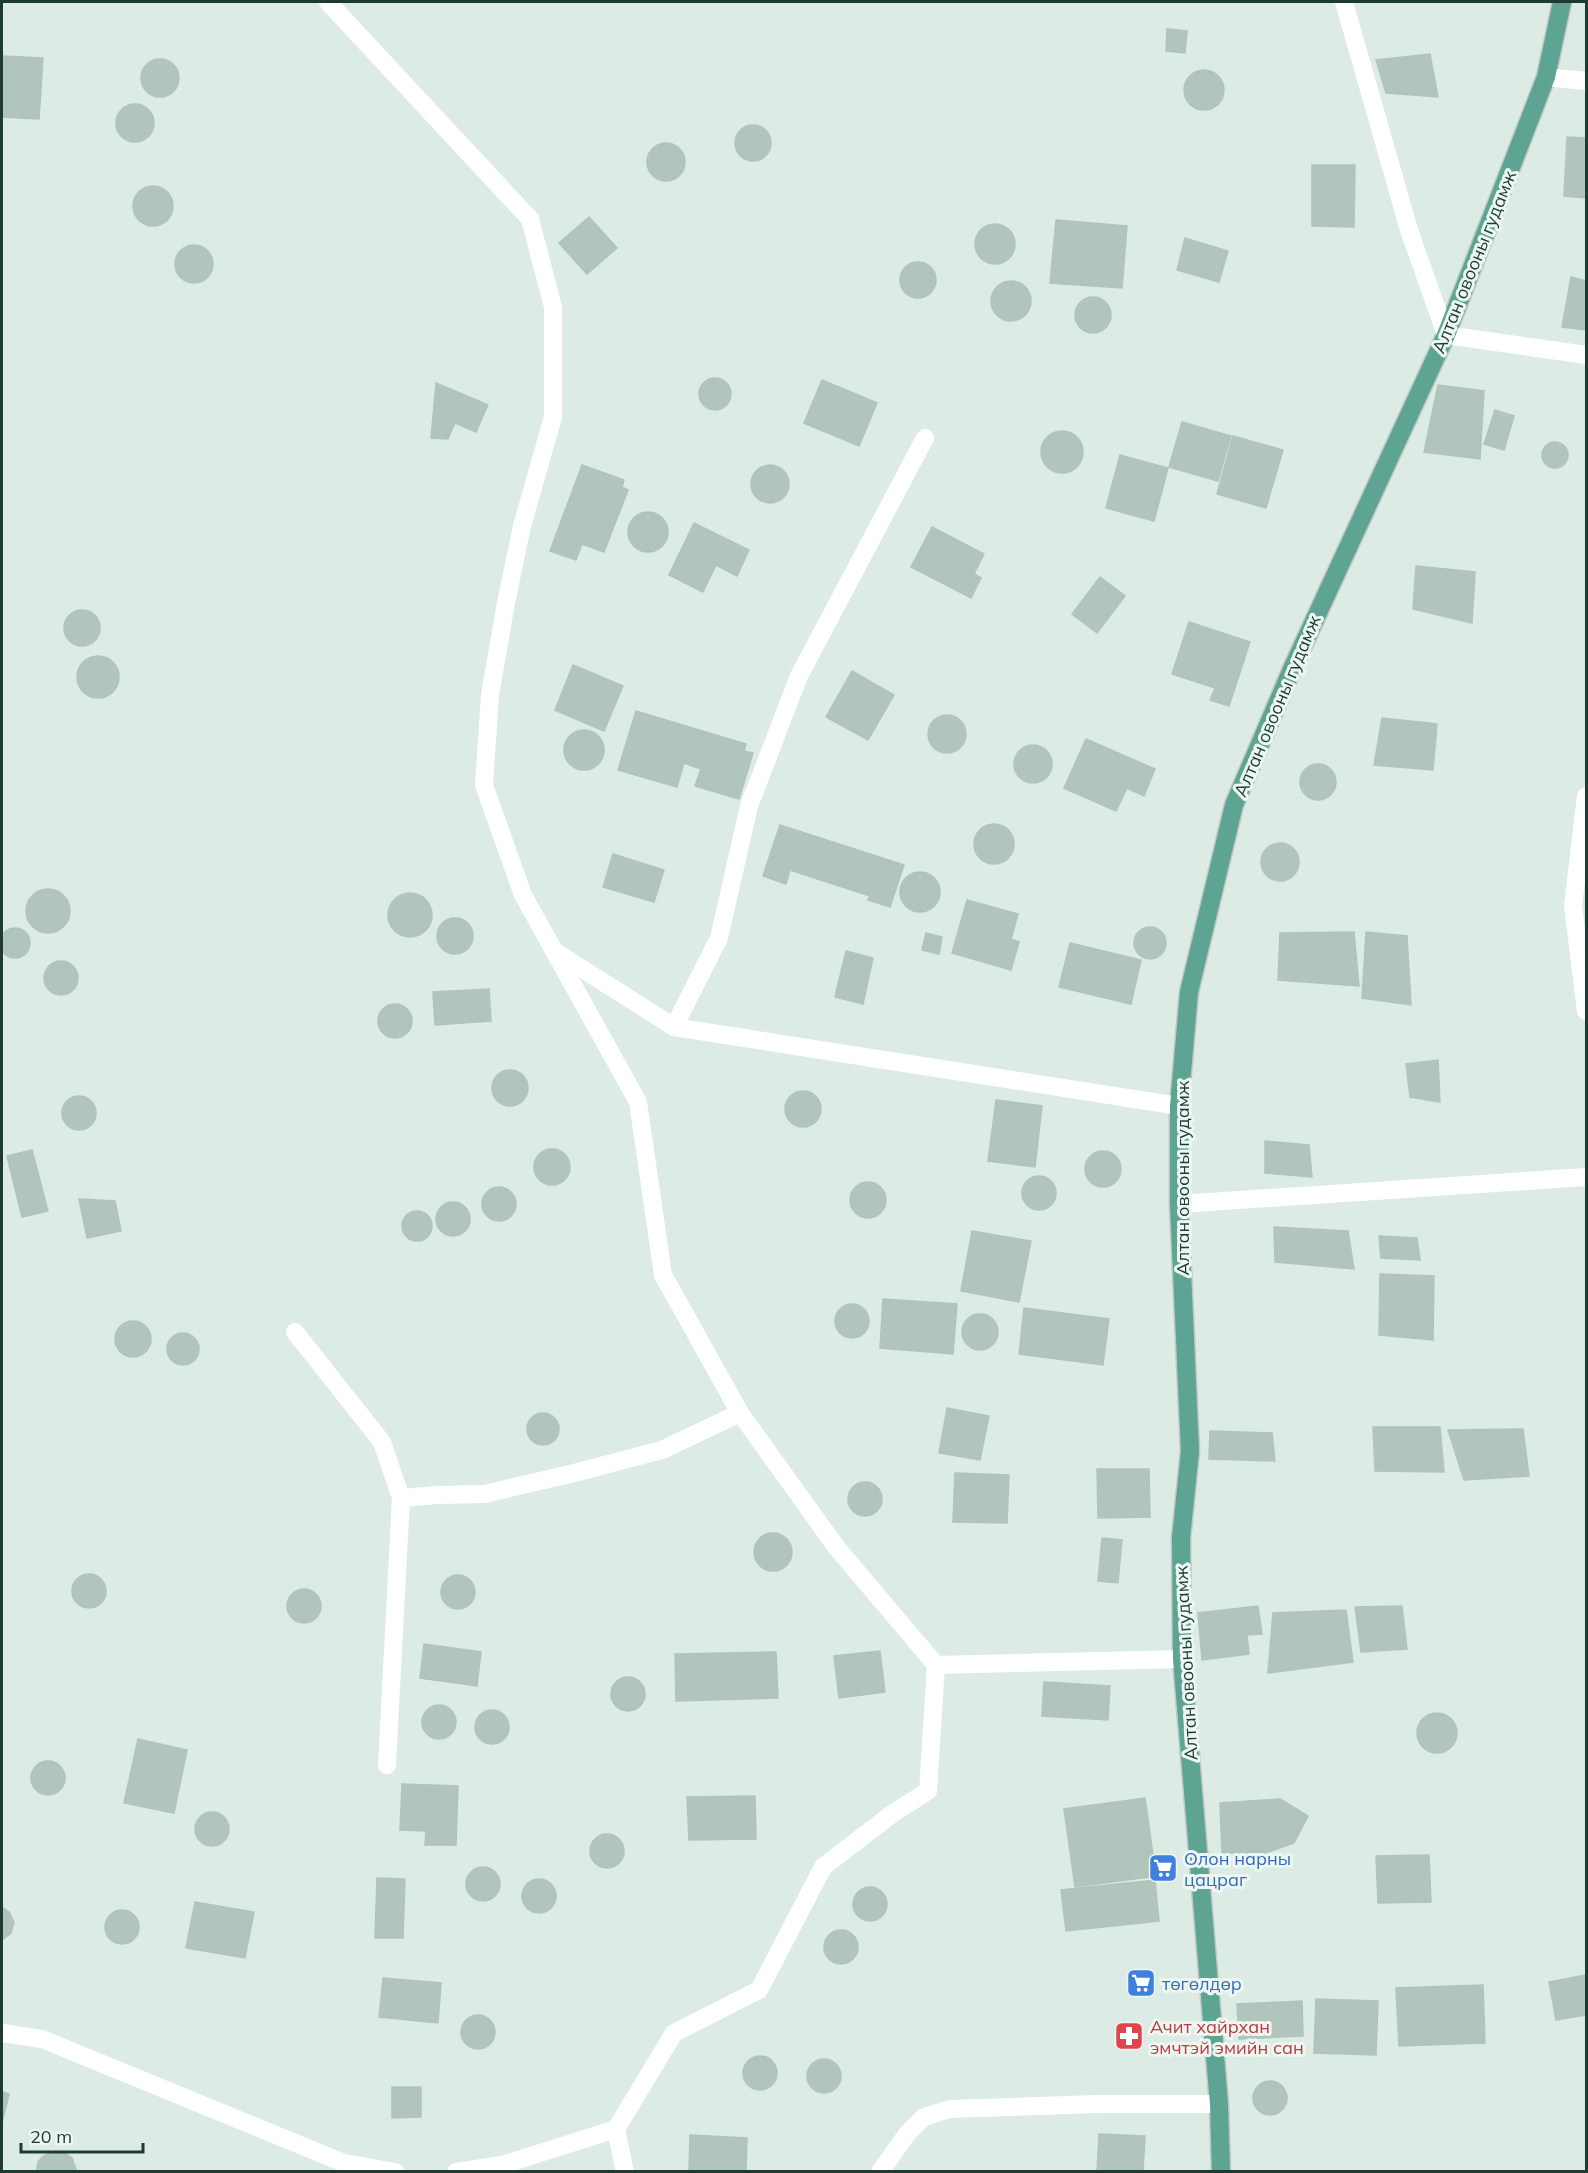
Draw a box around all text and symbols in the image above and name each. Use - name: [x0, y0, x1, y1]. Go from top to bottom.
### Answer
- street label: Алтан овооны гудамж: [1427, 167, 1521, 357]
- street label: Алтан овооны гудамж: [1228, 611, 1326, 800]
- street label: Алтан овооны гудамж: [1171, 1080, 1194, 1275]
- street label: Алтан овооны гудамж: [1169, 1565, 1203, 1761]
- place label: Олон нарны цацраг: [1184, 1847, 1291, 1891]
- supermarket icon: Олон нарны цацраг: [1147, 1852, 1179, 1884]
- supermarket icon: төгөлдөр: [1125, 1967, 1157, 1999]
- place label: төгөлдөр: [1162, 1972, 1242, 1995]
- place label: Ачит хайрхан эмчтэй эмийн сан: [1150, 2015, 1304, 2059]
- pharmacy icon: Ачит хайрхан эмчтэй эмийн сан: [1113, 2020, 1145, 2052]
- scale bar: [21, 2116, 142, 2154]
- text: 20 m: [30, 2125, 72, 2148]

